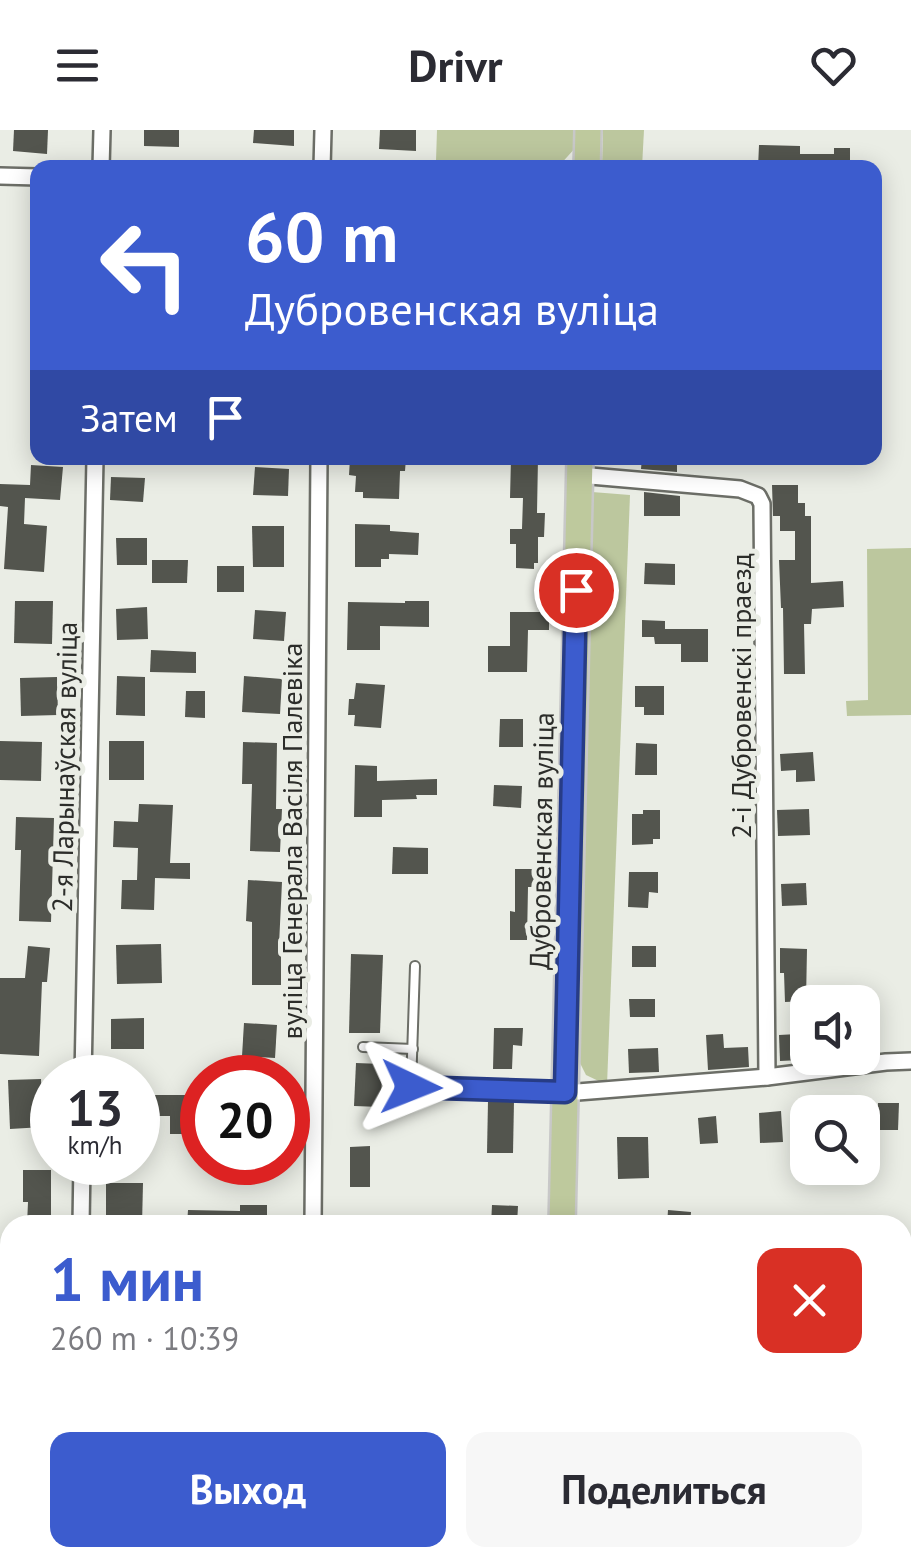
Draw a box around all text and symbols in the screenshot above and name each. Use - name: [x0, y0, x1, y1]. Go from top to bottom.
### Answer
- text: Drivr: [408, 36, 503, 94]
- icon: menu: [50, 38, 105, 93]
- icon: heart: [806, 38, 861, 93]
- text: 60 m: [245, 191, 398, 281]
- icon: left: [80, 200, 210, 330]
- text: Дубровенская вуліца: [245, 279, 659, 337]
- icon: arrive: [198, 390, 253, 445]
- text: Затем: [80, 393, 178, 442]
- pin: [534, 548, 619, 633]
- street label: 2-і Дубровенскі праезд: [722, 553, 759, 839]
- icon: arrive: [549, 563, 604, 618]
- street label: 2-я Ларынаўская вуліца: [43, 621, 85, 913]
- street label: вуліца Генерала Васіля Палевіка: [273, 643, 310, 1039]
- street label: Дубровенская вуліца: [520, 712, 562, 970]
- map controls: [790, 985, 880, 1185]
- button: sound: [790, 985, 880, 1075]
- position arrow: [359, 1035, 463, 1139]
- speed limit sign: 20: [180, 1055, 310, 1185]
- text: 13: [67, 1075, 123, 1140]
- button: search: [790, 1095, 880, 1185]
- text: km/h: [68, 1129, 122, 1161]
- text: 1 мин: [50, 1240, 204, 1318]
- button: close: [757, 1248, 862, 1353]
- text: 260 m · 10:39: [50, 1317, 239, 1359]
- button: Выход: [50, 1432, 446, 1547]
- button: Поделиться: [466, 1432, 862, 1547]

